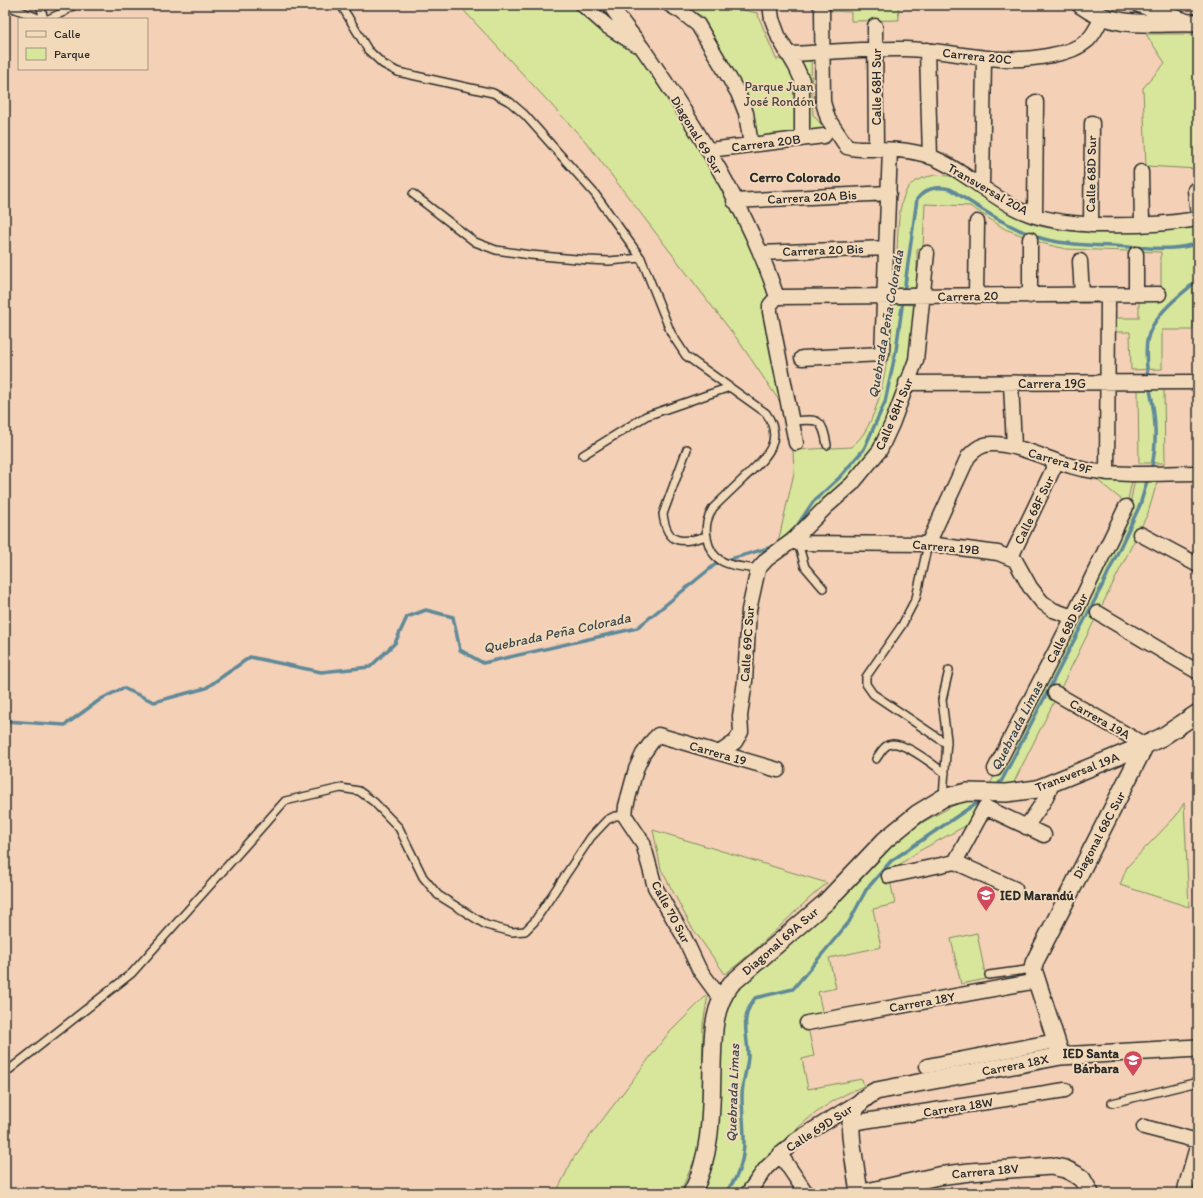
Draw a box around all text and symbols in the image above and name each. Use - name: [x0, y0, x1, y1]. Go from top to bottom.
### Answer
- legend: [18, 18, 148, 70]
- text: Calle: [54, 27, 81, 41]
- street label: Carrera 20C: [942, 45, 1012, 67]
- text: Parque: [54, 47, 90, 61]
- street label: Calle 68H Sur: [869, 48, 884, 126]
- park label: Parque Juan José Rondón: [744, 79, 815, 109]
- street label: Diagonal 69 Sur: [668, 93, 727, 177]
- street label: Carrera 20B: [731, 131, 801, 155]
- street label: Calle 68D Sur: [1083, 135, 1099, 213]
- street label: Transversal 20A: [945, 160, 1032, 218]
- district label: Cerro Colorado: [749, 169, 841, 186]
- street label: Carrera 20A Bis: [767, 187, 857, 207]
- street label: Carrera 20 Bis: [782, 241, 864, 259]
- water label: Quebrada Peña Colorada: [865, 248, 908, 399]
- street label: Carrera 20: [937, 288, 999, 304]
- street label: Calle 68H Sur: [872, 375, 916, 452]
- street label: Carrera 19G: [1018, 376, 1086, 391]
- street label: Carrera 19F: [1026, 445, 1094, 477]
- street label: Calle 68F Sur: [1011, 472, 1058, 547]
- street label: Carrera 19B: [912, 537, 980, 557]
- street label: Calle 68D Sur: [1043, 590, 1091, 666]
- street label: Calle 69C Sur: [737, 605, 757, 683]
- water label: Quebrada Peña Colorada: [482, 609, 633, 657]
- water label: Quebrada Limas: [987, 678, 1047, 774]
- street label: Carrera 19A: [1067, 696, 1134, 743]
- street label: Carrera 19: [688, 738, 749, 768]
- street label: Transversal 19A: [1033, 749, 1122, 795]
- street label: Diagonal 68C Sur: [1070, 788, 1129, 881]
- street label: Calle 70 Sur: [648, 878, 694, 947]
- school or university icon: IED Marandú: [975, 884, 997, 912]
- place label: IED Marandú: [1000, 888, 1074, 903]
- street label: Diagonal 69A Sur: [739, 903, 822, 978]
- street label: Carrera 18Y: [888, 989, 957, 1015]
- water label: Quebrada Limas: [723, 1043, 743, 1142]
- place label: IED Santa Bárbara: [1063, 1046, 1120, 1076]
- school or university icon: IED Santa Bárbara: [1122, 1049, 1144, 1077]
- street label: Carrera 18X: [980, 1051, 1050, 1079]
- street label: Carrera 18W: [922, 1094, 994, 1120]
- street label: Calle 69D Sur: [783, 1100, 856, 1155]
- street label: Carrera 18V: [951, 1161, 1019, 1181]

